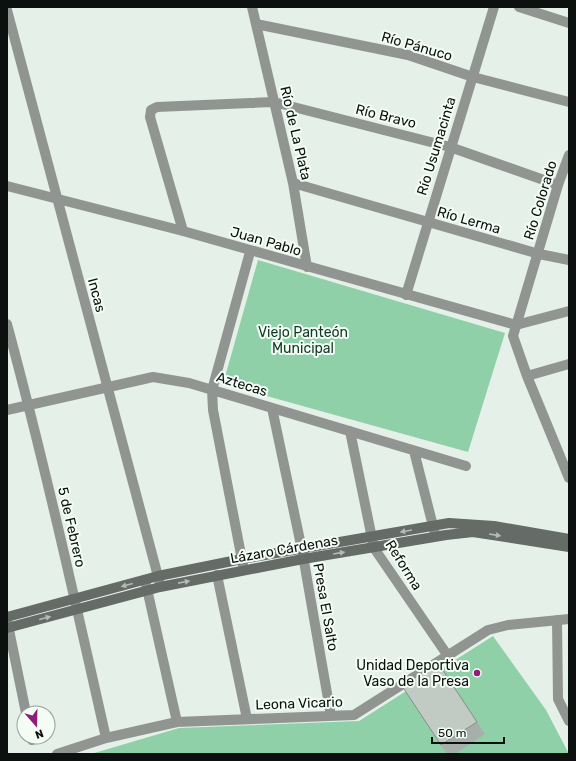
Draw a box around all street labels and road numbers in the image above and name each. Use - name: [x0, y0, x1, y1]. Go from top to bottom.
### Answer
- street label: Río Pánuco: [379, 28, 454, 65]
- street label: Río de La Plata: [276, 84, 315, 182]
- street label: Río Usumacinta: [413, 95, 460, 198]
- street label: Río Bravo: [354, 101, 418, 132]
- street label: Río Colorado: [520, 158, 561, 242]
- street label: Río Lerma: [435, 203, 502, 238]
- street label: Juan Pablo: [228, 223, 303, 260]
- street label: Incas: [84, 276, 109, 314]
- street label: Aztecas: [214, 369, 269, 400]
- street label: 5 de Febrero: [54, 485, 89, 569]
- street label: Lázaro Cárdenas: [229, 532, 339, 567]
- street label: Reforma: [382, 537, 426, 593]
- street label: Presa El Salto: [309, 562, 342, 652]
- street label: Leona Vicario: [255, 693, 343, 714]

